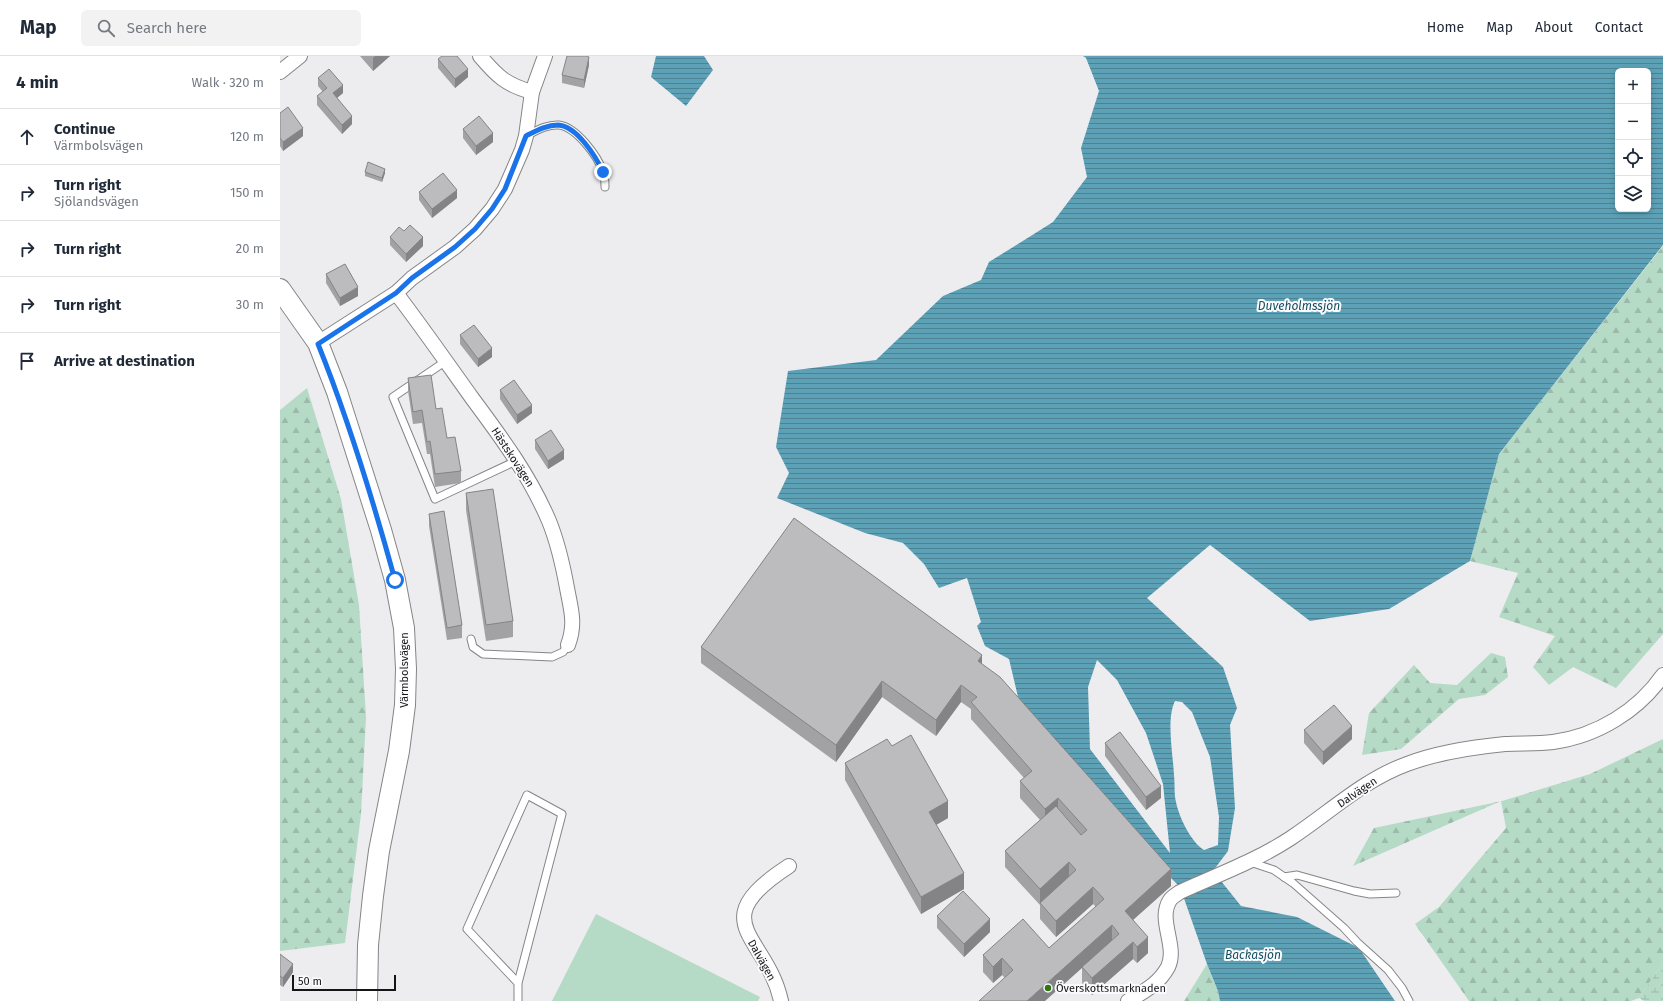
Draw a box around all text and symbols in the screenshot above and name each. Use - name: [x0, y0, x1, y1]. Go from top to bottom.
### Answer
- search box: [81, 10, 361, 46]
- text: Map: [20, 16, 57, 39]
- icon: search: [95, 17, 117, 39]
- text: Search here: [127, 19, 207, 37]
- text: Home: [1427, 19, 1464, 36]
- text: Map: [1486, 19, 1513, 36]
- text: About: [1535, 19, 1573, 36]
- text: Contact: [1595, 19, 1643, 36]
- map controls: [1615, 68, 1651, 212]
- button: +: [1615, 68, 1651, 104]
- text: 4 min: [16, 72, 59, 93]
- text: Walk · 320 m: [192, 75, 264, 90]
- button: −: [1615, 104, 1651, 140]
- text: Continue: [54, 120, 115, 138]
- icon: ahead: [16, 126, 38, 148]
- text: 120 m: [230, 129, 264, 144]
- text: Värmbolsvägen: [54, 138, 143, 153]
- button: locate: [1615, 140, 1651, 176]
- route end: [594, 163, 612, 181]
- text: Turn right: [54, 176, 121, 194]
- button: layers: [1615, 176, 1651, 212]
- icon: right: [16, 182, 38, 204]
- text: 150 m: [230, 185, 264, 200]
- text: Sjölandsvägen: [54, 194, 139, 209]
- icon: right: [16, 238, 38, 260]
- text: Turn right: [54, 240, 121, 258]
- text: 20 m: [236, 241, 264, 256]
- icon: right: [16, 294, 38, 316]
- text: Turn right: [54, 296, 121, 314]
- text: 30 m: [236, 297, 264, 312]
- water label: Duveholmssjön: [1258, 299, 1340, 313]
- icon: arrive: [16, 350, 38, 372]
- text: Arrive at destination: [54, 352, 195, 370]
- street label: Hästskovägen: [488, 425, 537, 490]
- route start: [386, 571, 404, 589]
- street label: Värmbolsvägen: [398, 632, 411, 708]
- street label: Dalvägen: [1335, 774, 1380, 810]
- street label: Dalvägen: [745, 937, 778, 983]
- water label: Backasjön: [1225, 948, 1281, 962]
- scale bar: [292, 973, 396, 992]
- text: 50 m: [298, 975, 322, 988]
- place label: Överskottsmarknaden: [1056, 981, 1166, 995]
- marker: Överskottsmarknaden: [1043, 983, 1053, 993]

